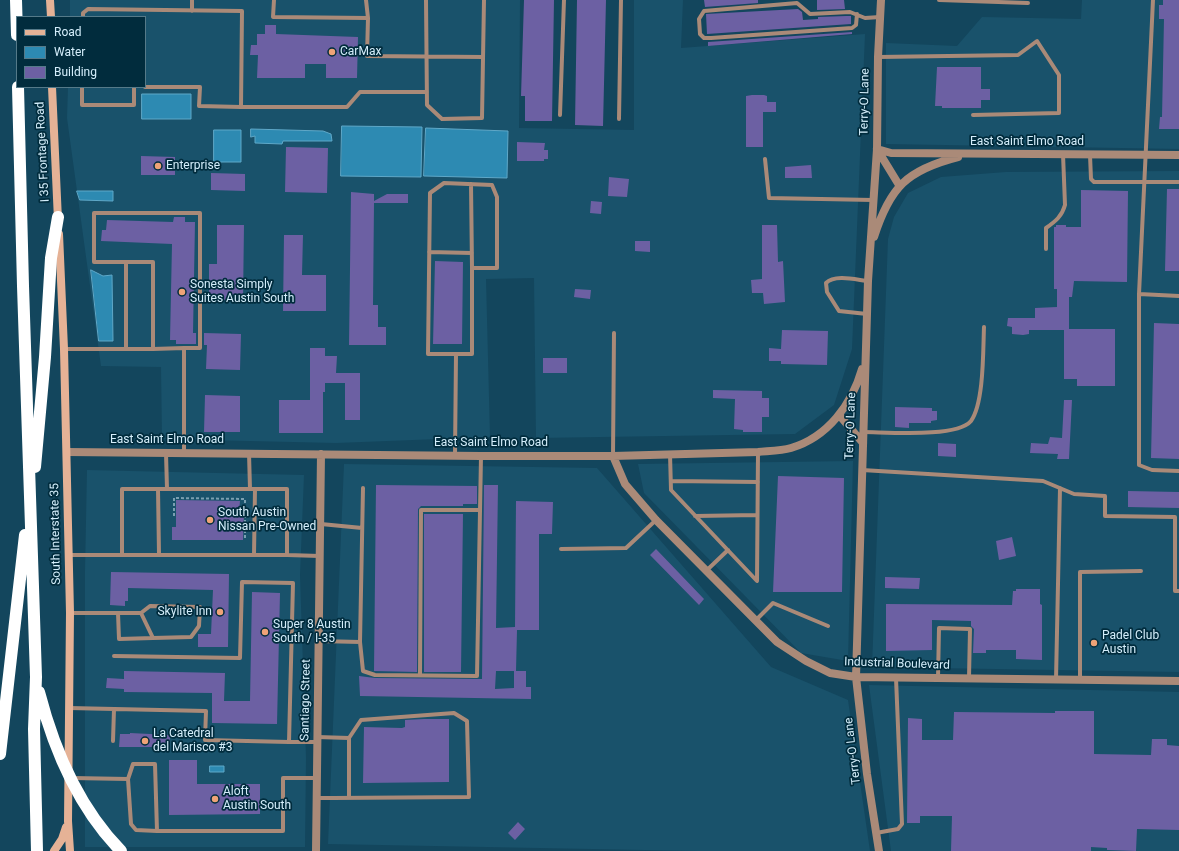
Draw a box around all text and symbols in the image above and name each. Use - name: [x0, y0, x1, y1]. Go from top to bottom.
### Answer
- legend: [16, 16, 146, 88]
- text: Road: [54, 25, 82, 39]
- text: Water: [54, 45, 85, 59]
- place label: CarMax: [340, 45, 381, 59]
- marker: CarMax: [327, 47, 337, 57]
- text: Building: [54, 65, 97, 79]
- street label: Terry-O Lane: [857, 68, 873, 136]
- street label: I 35 Frontage Road: [33, 101, 53, 203]
- street label: East Saint Elmo Road: [970, 135, 1084, 149]
- place label: Enterprise: [166, 159, 220, 173]
- marker: Enterprise: [153, 161, 163, 171]
- place label: Sonesta Simply Suites Austin South: [190, 278, 294, 306]
- marker: Sonesta Simply Suites Austin South: [177, 287, 187, 297]
- street label: Terry-O Lane: [843, 392, 859, 460]
- street label: East Saint Elmo Road: [110, 433, 224, 447]
- street label: East Saint Elmo Road: [434, 436, 548, 450]
- street label: South Interstate 35: [48, 483, 64, 585]
- place label: South Austin Nissan Pre-Owned: [218, 506, 316, 534]
- marker: South Austin Nissan Pre-Owned: [205, 515, 215, 525]
- place label: Skylite Inn: [157, 605, 212, 619]
- marker: Skylite Inn: [215, 607, 225, 617]
- place label: Super 8 Austin South / I-35: [273, 618, 351, 646]
- marker: Super 8 Austin South / I-35: [260, 627, 270, 637]
- place label: Padel Club Austin: [1102, 629, 1159, 657]
- marker: Padel Club Austin: [1089, 638, 1099, 648]
- street label: Industrial Boulevard: [844, 655, 950, 673]
- street label: Santiago Street: [298, 659, 314, 741]
- street label: Terry-O Lane: [842, 717, 864, 785]
- place label: La Catedral del Marisco #3: [153, 727, 232, 755]
- marker: La Catedral del Marisco #3: [140, 736, 150, 746]
- place label: Aloft Austin South: [223, 785, 291, 813]
- marker: Aloft Austin South: [210, 794, 220, 804]

